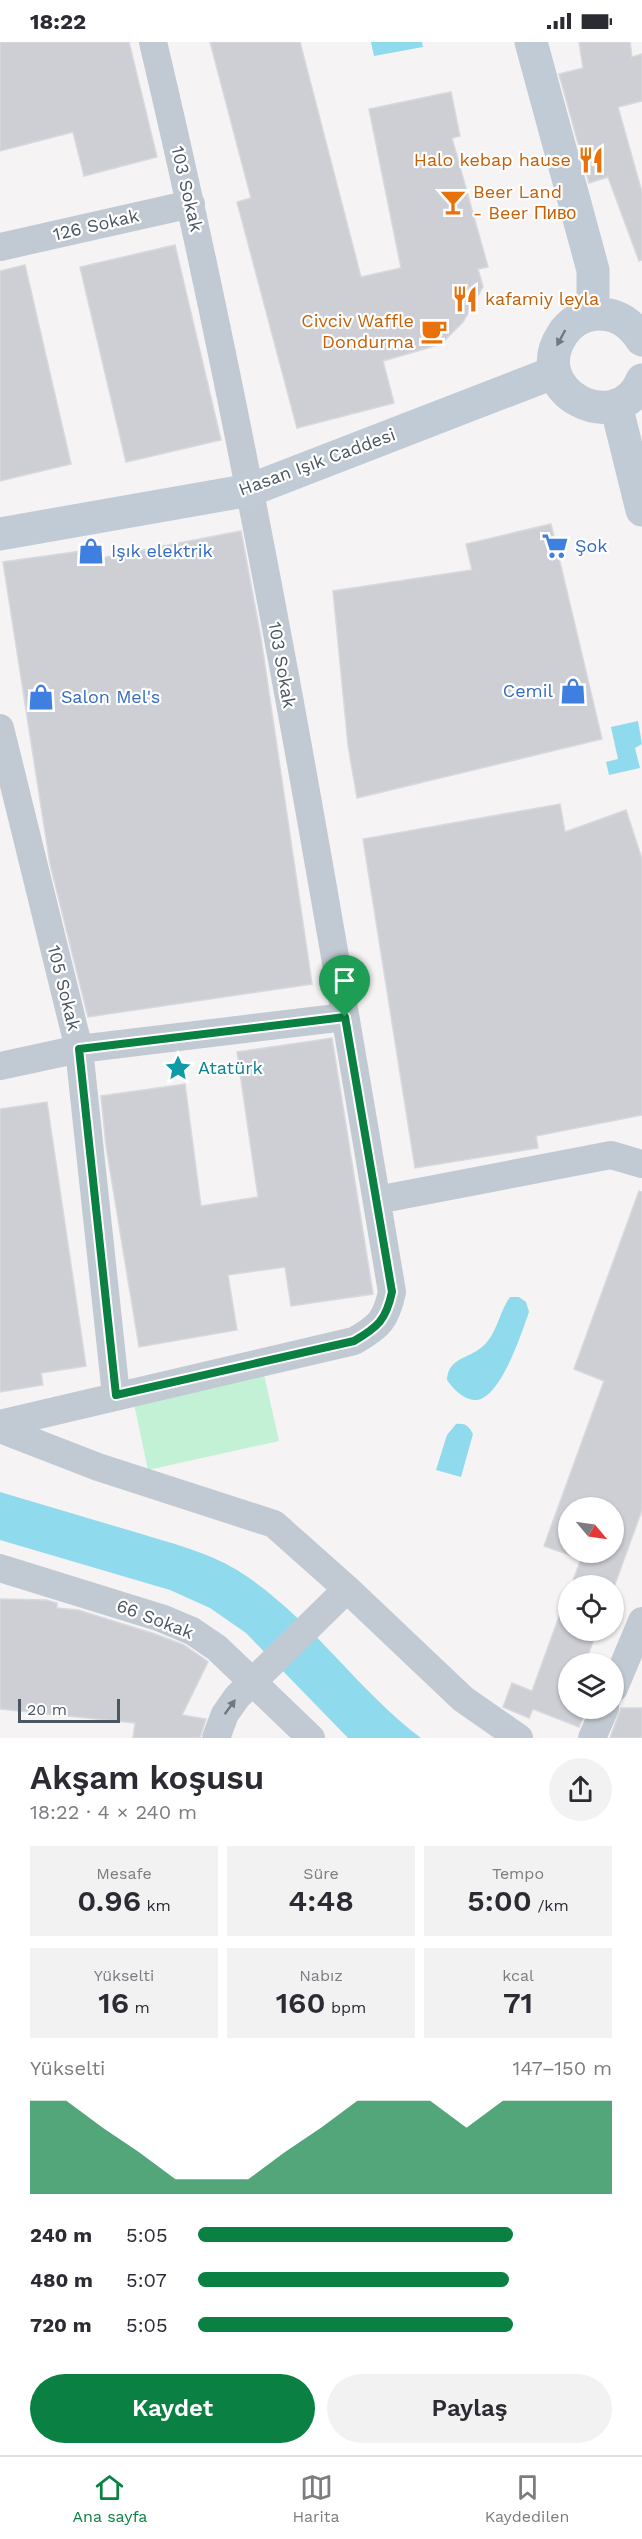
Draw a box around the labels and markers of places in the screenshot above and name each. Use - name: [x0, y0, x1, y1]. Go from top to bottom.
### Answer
- restaurant icon: Halo kebap hause: [576, 145, 606, 175]
- place label: Halo kebap hause: [414, 149, 571, 170]
- place label: Beer Land - Beer Пиво: [473, 181, 576, 223]
- bar icon: Beer Land - Beer Пиво: [438, 187, 468, 217]
- restaurant icon: kafamiy leyla: [450, 284, 480, 314]
- place label: kafamiy leyla: [485, 288, 599, 309]
- place label: Civciv Waffle Dondurma: [301, 310, 414, 352]
- cafe icon: Civciv Waffle Dondurma: [419, 316, 449, 346]
- supermarket icon: Şok: [540, 531, 570, 561]
- place label: Şok: [575, 535, 608, 556]
- shop icon: Işık elektrik: [76, 536, 106, 566]
- place label: Işık elektrik: [111, 540, 213, 561]
- shop icon: Cemil: [558, 676, 588, 706]
- place label: Cemil: [503, 680, 553, 701]
- shop icon: Salon Mel's: [26, 682, 56, 712]
- place label: Salon Mel's: [61, 686, 160, 707]
- pin: [319, 955, 370, 1017]
- place icon: Atatürk: [163, 1053, 193, 1083]
- place label: Atatürk: [198, 1057, 263, 1078]

